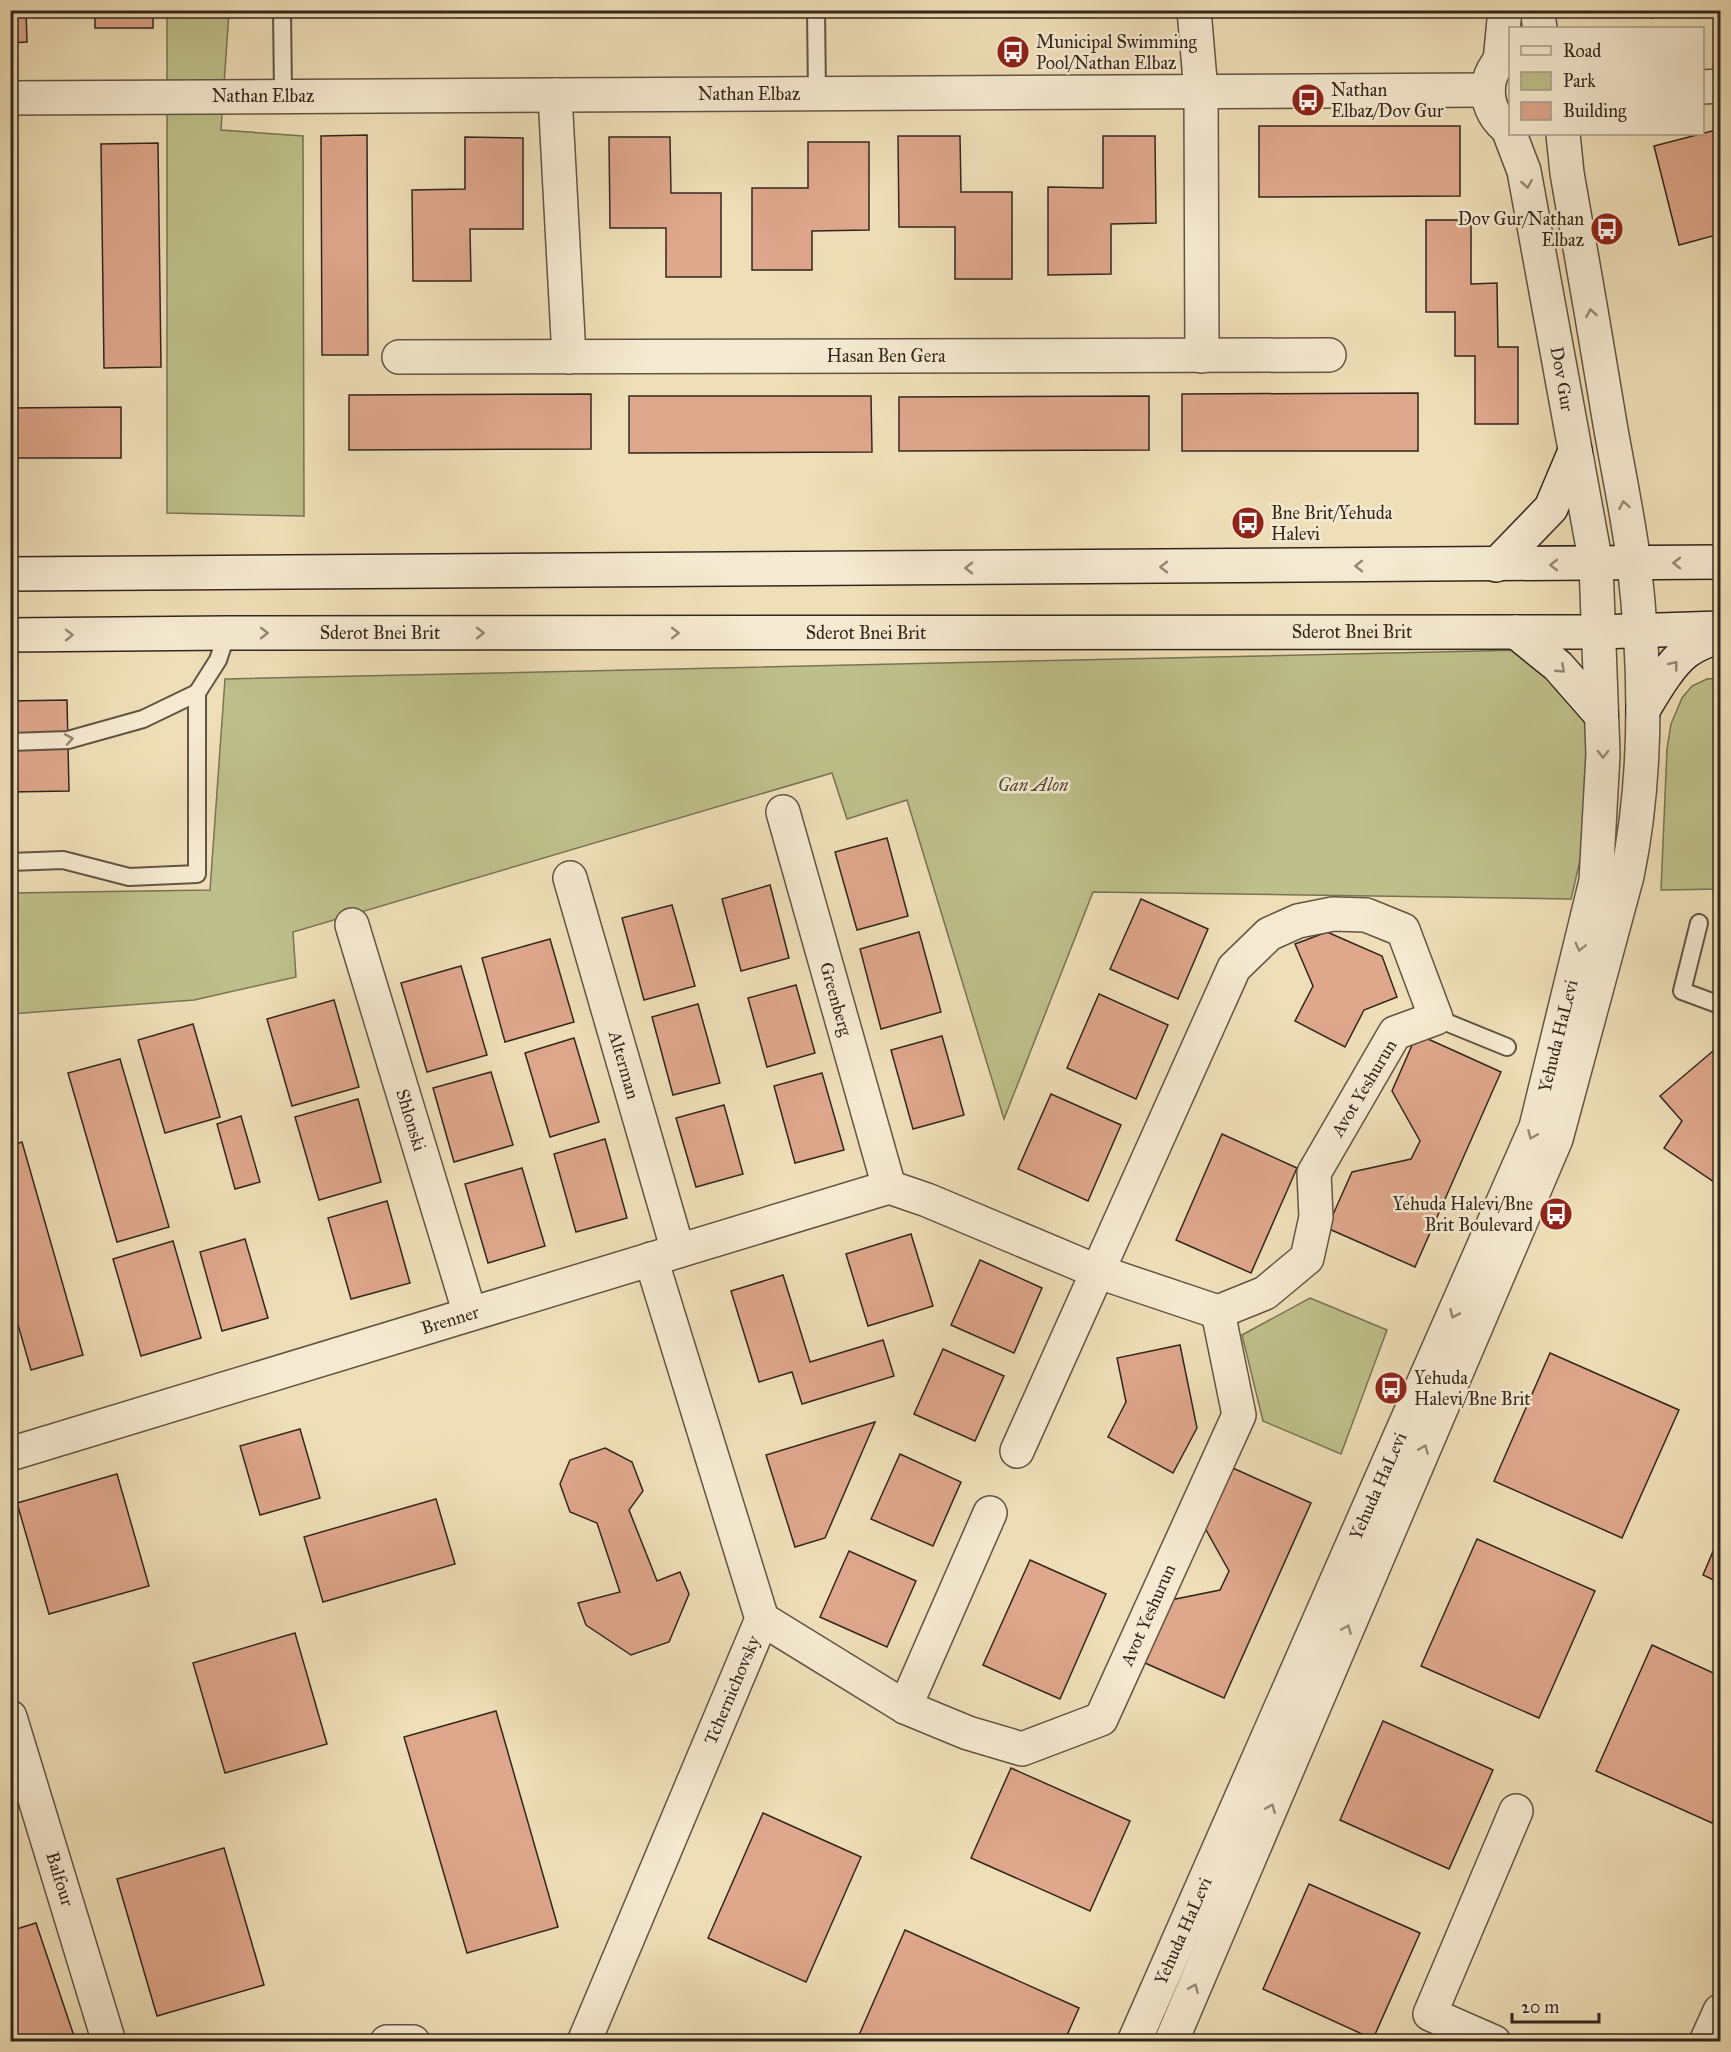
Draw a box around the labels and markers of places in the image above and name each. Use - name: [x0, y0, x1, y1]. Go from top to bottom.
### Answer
- place label: Municipal Swimming Pool/Nathan Elbaz: [1036, 31, 1197, 74]
- bus stop icon: Municipal Swimming Pool/Nathan Elbaz: [995, 34, 1031, 70]
- place label: Nathan Elbaz/Dov Gur: [1331, 79, 1444, 122]
- bus stop icon: Nathan Elbaz/Dov Gur: [1290, 82, 1326, 118]
- place label: Dov Gur/Nathan Elbaz: [1458, 208, 1584, 251]
- bus stop icon: Dov Gur/Nathan Elbaz: [1589, 211, 1625, 247]
- place label: Bne Brit/Yehuda Halevi: [1271, 502, 1393, 545]
- bus stop icon: Bne Brit/Yehuda Halevi: [1230, 505, 1266, 541]
- place label: Yehuda Halevi/Bne Brit Boulevard: [1392, 1193, 1533, 1236]
- bus stop icon: Yehuda Halevi/Bne Brit Boulevard: [1538, 1196, 1574, 1232]
- place label: Yehuda Halevi/Bne Brit: [1414, 1367, 1531, 1410]
- bus stop icon: Yehuda Halevi/Bne Brit: [1373, 1370, 1409, 1406]

